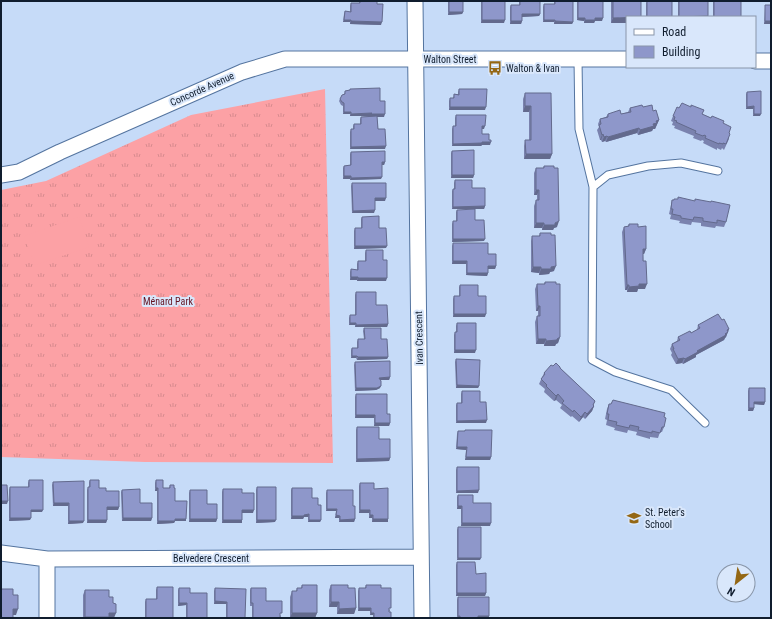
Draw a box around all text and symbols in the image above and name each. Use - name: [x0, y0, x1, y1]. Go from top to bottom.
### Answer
- legend: [626, 16, 756, 68]
- text: Road: [662, 25, 686, 39]
- text: Building: [662, 45, 700, 59]
- street label: Walton Street: [424, 54, 477, 65]
- bus stop icon: Walton & Ivan: [487, 60, 503, 76]
- place label: Walton & Ivan: [506, 63, 560, 74]
- street label: Concorde Avenue: [168, 70, 236, 108]
- park label: Ménard Park: [143, 296, 193, 307]
- street label: Ivan Crescent: [413, 311, 425, 365]
- place label: St. Peter's School: [645, 507, 685, 530]
- school or university icon: St. Peter's School: [626, 510, 642, 526]
- street label: Belvedere Crescent: [173, 553, 249, 564]
- north arrow: [716, 563, 756, 603]
- text: N: [725, 584, 737, 599]

